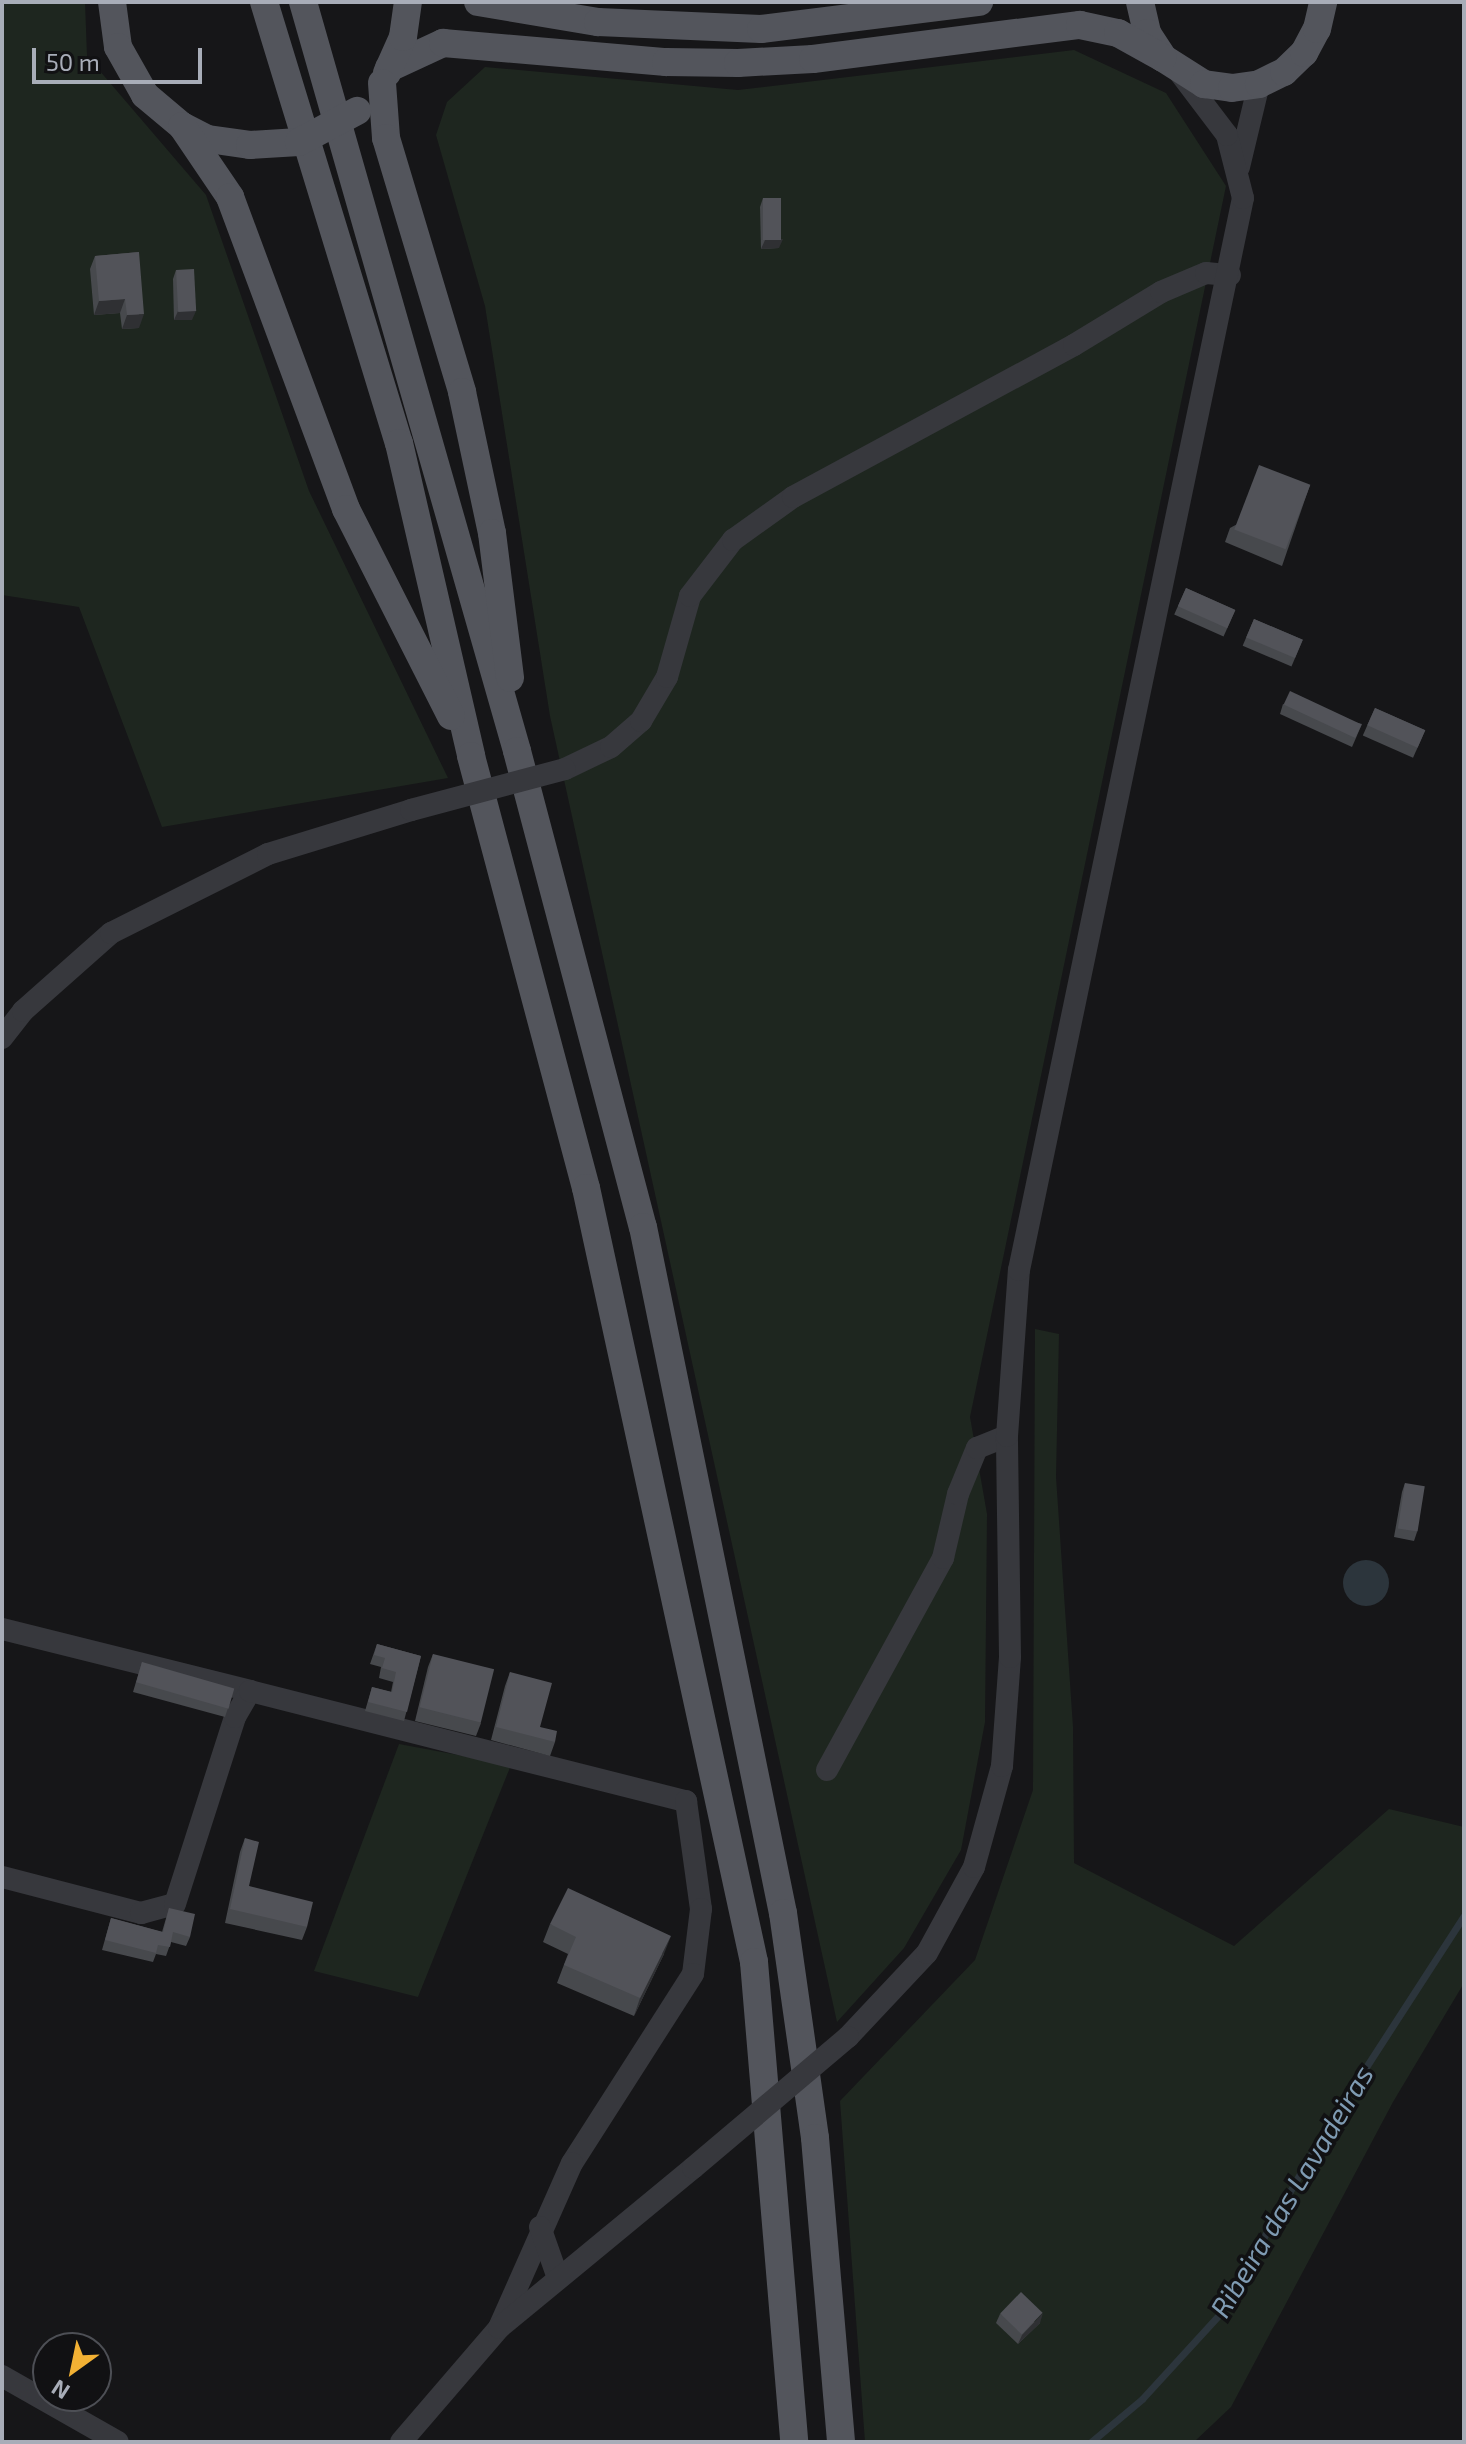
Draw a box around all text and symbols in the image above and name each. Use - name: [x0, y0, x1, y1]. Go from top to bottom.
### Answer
- scale bar: [36, 32, 206, 82]
- text: 50 m: [46, 47, 100, 76]
- water label: Ribeira das Lavadeiras: [1202, 2059, 1380, 2323]
- north arrow: [32, 2332, 112, 2412]
- text: N: [46, 2375, 74, 2406]

